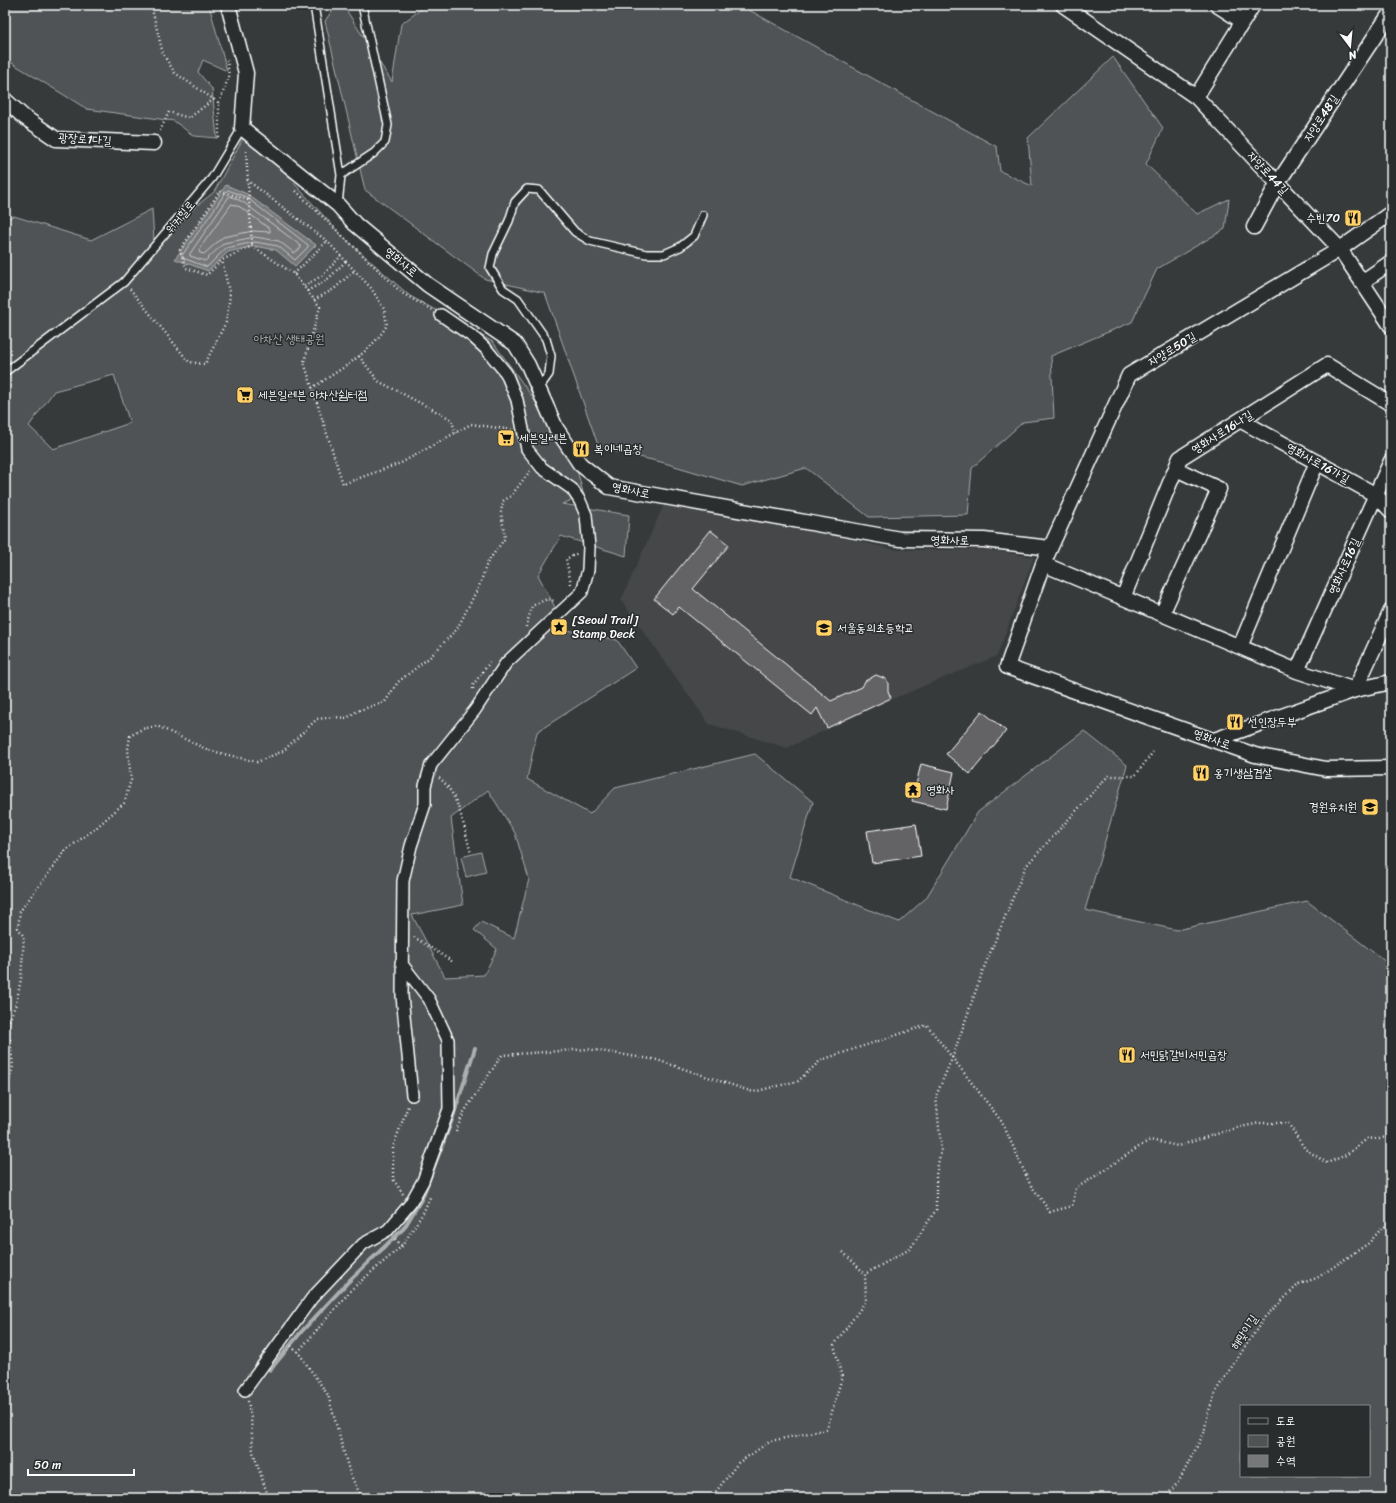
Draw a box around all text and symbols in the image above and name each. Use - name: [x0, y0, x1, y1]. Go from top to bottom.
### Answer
- north arrow: [1330, 26, 1370, 66]
- text: N: [1346, 45, 1360, 65]
- street label: 자양로48길: [1297, 89, 1345, 146]
- street label: 광장로1다길: [58, 126, 113, 152]
- street label: 자양로44길: [1242, 146, 1295, 200]
- street label: 워커힐로: [159, 195, 201, 239]
- place label: 수빈70: [1306, 207, 1340, 229]
- restaurant icon: 수빈70: [1343, 208, 1363, 228]
- street label: 영화사로: [379, 241, 423, 283]
- street label: 자양로50길: [1143, 326, 1201, 372]
- park label: 아차산 생태공원: [254, 328, 324, 350]
- place label: 세븐일레븐 아차산쉼터점: [258, 384, 367, 406]
- supermarket icon: 세븐일레븐 아차산쉼터점: [235, 385, 255, 405]
- street label: 영화사로16나길: [1187, 404, 1258, 460]
- place label: 세븐일레븐: [519, 427, 567, 449]
- supermarket icon: 세븐일레븐: [496, 428, 516, 448]
- street label: 영화사로16가길: [1282, 436, 1354, 490]
- place label: 복이네곱창: [594, 438, 643, 460]
- restaurant icon: 복이네곱창: [571, 439, 591, 459]
- street label: 영화사로: [610, 475, 652, 505]
- street label: 영화사로: [930, 529, 970, 551]
- street label: 영화사로16길: [1322, 534, 1366, 598]
- place label: [Seoul Trail] Stamp Deck: [572, 609, 639, 645]
- place icon: [Seoul Trail] Stamp Deck: [549, 617, 569, 637]
- place label: 서울동의초등학교: [837, 617, 914, 639]
- school or university icon: 서울동의초등학교: [814, 618, 834, 638]
- place label: 선인장두부: [1248, 711, 1297, 733]
- restaurant icon: 선인장두부: [1225, 712, 1245, 732]
- street label: 영화사로: [1190, 722, 1234, 756]
- place label: 옹기생삼겹살: [1214, 762, 1272, 784]
- restaurant icon: 옹기생삼겹살: [1191, 763, 1211, 783]
- place label: 영화사: [926, 779, 955, 801]
- temple icon: 영화사: [903, 780, 923, 800]
- place label: 경원유치원: [1309, 796, 1357, 818]
- school or university icon: 경원유치원: [1360, 797, 1380, 817]
- place label: 서민닭갈비서민곱창: [1140, 1044, 1227, 1066]
- restaurant icon: 서민닭갈비서민곱창: [1117, 1045, 1137, 1065]
- street label: 해맞이길: [1224, 1310, 1264, 1354]
- legend: [1240, 1405, 1370, 1477]
- text: 도로: [1276, 1410, 1295, 1432]
- text: 공원: [1276, 1430, 1295, 1452]
- text: 수역: [1276, 1450, 1296, 1472]
- scale bar: [28, 1451, 134, 1477]
- text: 50 m: [34, 1454, 61, 1476]

